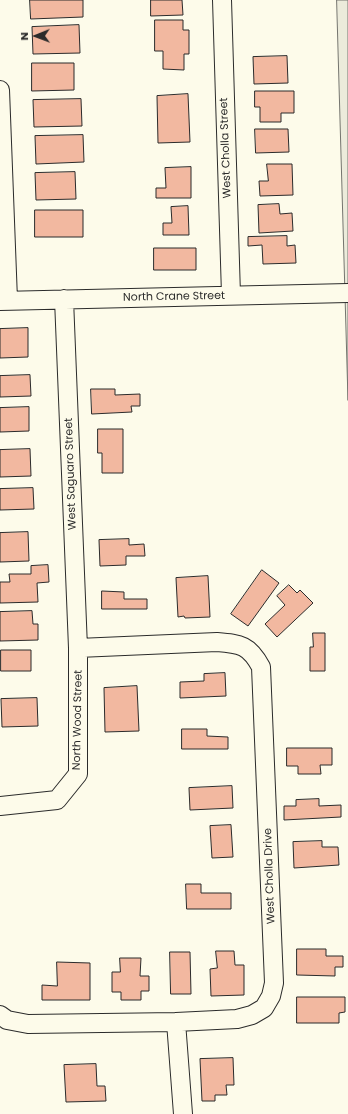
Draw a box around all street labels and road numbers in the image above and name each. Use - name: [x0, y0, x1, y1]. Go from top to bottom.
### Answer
- street label: West Cholla Street: [218, 97, 234, 199]
- street label: North Crane Street: [123, 290, 225, 304]
- street label: West Saguaro Street: [62, 418, 80, 530]
- street label: North Wood Street: [71, 670, 85, 770]
- street label: West Cholla Drive: [262, 828, 278, 924]

